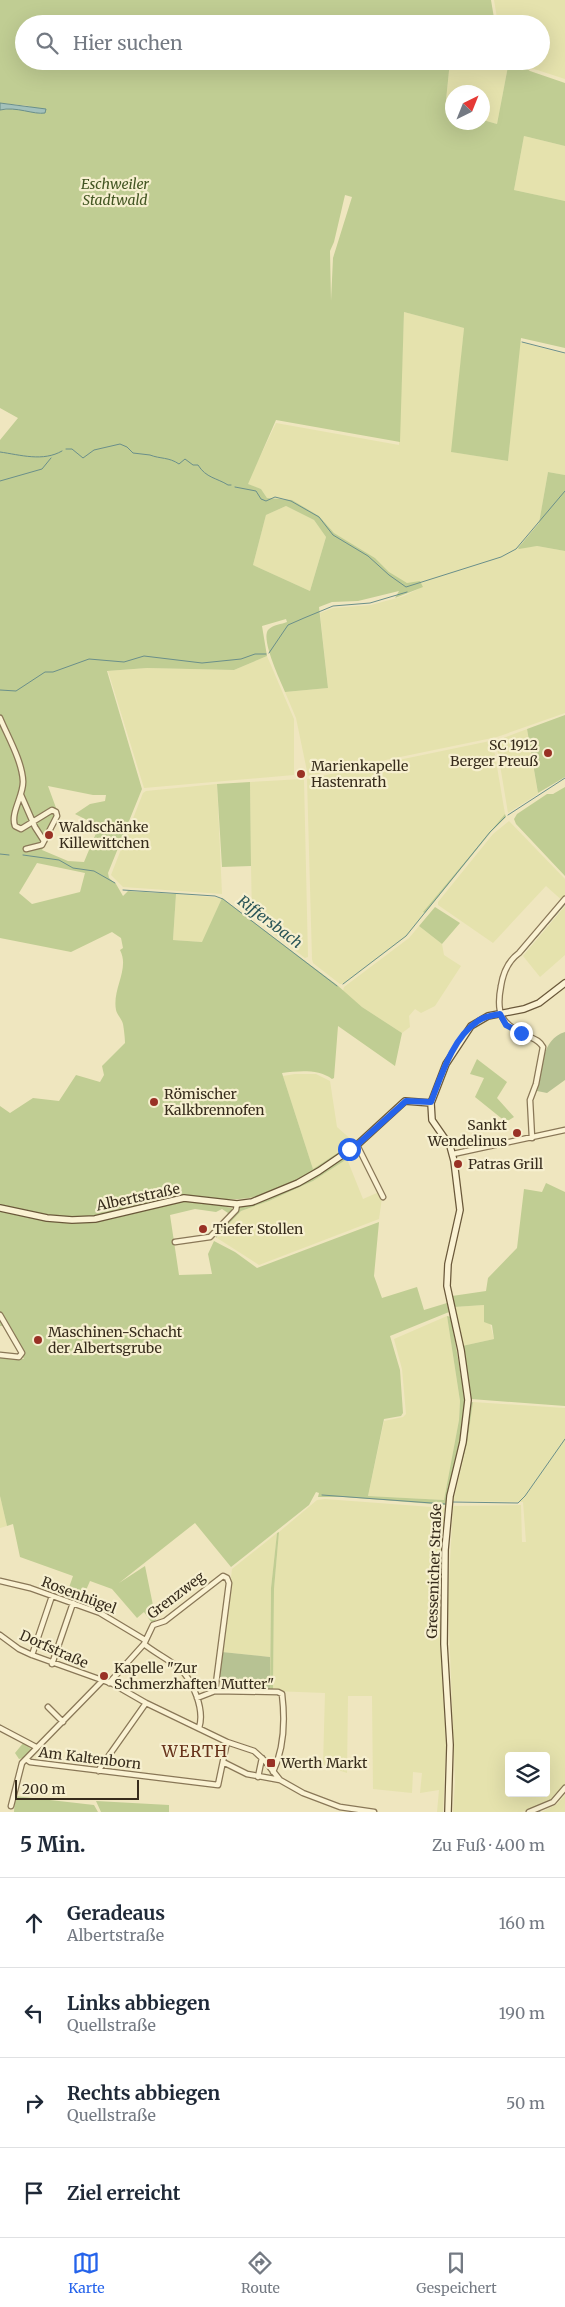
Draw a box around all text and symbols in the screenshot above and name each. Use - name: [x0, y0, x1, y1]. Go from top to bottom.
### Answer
- search box: [15, 15, 550, 70]
- icon: search: [33, 29, 61, 57]
- text: Hier suchen: [73, 31, 183, 55]
- north arrow: [445, 85, 490, 130]
- park label: Eschweiler Stadtwald: [81, 175, 149, 209]
- place label: SC 1912 Berger Preuß: [450, 736, 538, 770]
- marker: SC 1912 Berger Preuß: [542, 747, 554, 759]
- place label: Marienkapelle Hastenrath: [311, 757, 408, 791]
- marker: Marienkapelle Hastenrath: [295, 768, 307, 780]
- place label: Waldschänke Killewittchen: [58, 818, 149, 852]
- marker: Waldschänke Killewittchen: [43, 829, 55, 841]
- water label: Riffersbach: [234, 891, 306, 952]
- route end: [510, 1022, 533, 1045]
- place label: Römischer Kalkbrennofen: [164, 1085, 265, 1119]
- marker: Römischer Kalkbrennofen: [148, 1096, 160, 1108]
- place label: Sankt Wendelinus: [427, 1116, 508, 1150]
- marker: Sankt Wendelinus: [511, 1127, 523, 1139]
- route start: [338, 1138, 361, 1161]
- place label: Patras Grill: [468, 1155, 544, 1173]
- marker: Patras Grill: [452, 1158, 464, 1170]
- street label: Albertstraße: [94, 1179, 181, 1215]
- place label: Tiefer Stollen: [213, 1220, 303, 1238]
- marker: Tiefer Stollen: [197, 1223, 209, 1235]
- place label: Maschinen-Schacht der Albertsgrube: [48, 1323, 183, 1357]
- marker: Maschinen-Schacht der Albertsgrube: [32, 1334, 44, 1346]
- street label: Gressenicher Straße: [423, 1503, 445, 1639]
- street label: Grenzweg: [144, 1567, 209, 1623]
- street label: Rosenhügel: [39, 1572, 120, 1618]
- street label: Dorfstraße: [17, 1626, 91, 1672]
- place label: Kapelle "Zur Schmerzhaften Mutter": [114, 1659, 274, 1693]
- marker: Kapelle "Zur Schmerzhaften Mutter": [98, 1670, 110, 1682]
- district label: WERTH: [161, 1741, 228, 1761]
- street label: Am Kaltenborn: [37, 1743, 142, 1773]
- map controls: [505, 1752, 550, 1797]
- button: layers: [505, 1752, 550, 1797]
- place label: Werth Markt: [280, 1754, 368, 1772]
- marker: Werth Markt: [265, 1757, 277, 1769]
- scale bar: [15, 1777, 139, 1800]
- text: 200 m: [22, 1780, 65, 1798]
- text: 5 Min.: [20, 1831, 86, 1858]
- text: Zu Fuß · 400 m: [432, 1835, 545, 1855]
- text: Geradeaus: [67, 1901, 165, 1925]
- icon: ahead: [20, 1909, 48, 1937]
- text: 160 m: [499, 1913, 545, 1933]
- text: Albertstraße: [67, 1925, 164, 1945]
- text: Links abbiegen: [67, 1991, 210, 2015]
- icon: left: [20, 1999, 48, 2027]
- text: 190 m: [499, 2003, 545, 2023]
- text: Quellstraße: [67, 2015, 156, 2035]
- text: Rechts abbiegen: [67, 2081, 220, 2105]
- icon: right: [20, 2089, 48, 2117]
- text: 50 m: [506, 2093, 545, 2113]
- text: Quellstraße: [67, 2105, 156, 2125]
- icon: arrive: [20, 2179, 48, 2207]
- text: Ziel erreicht: [67, 2181, 180, 2205]
- tab: Karte: [68, 2249, 105, 2297]
- tab: Route: [241, 2249, 280, 2297]
- tab: Gespeichert: [416, 2249, 497, 2297]

